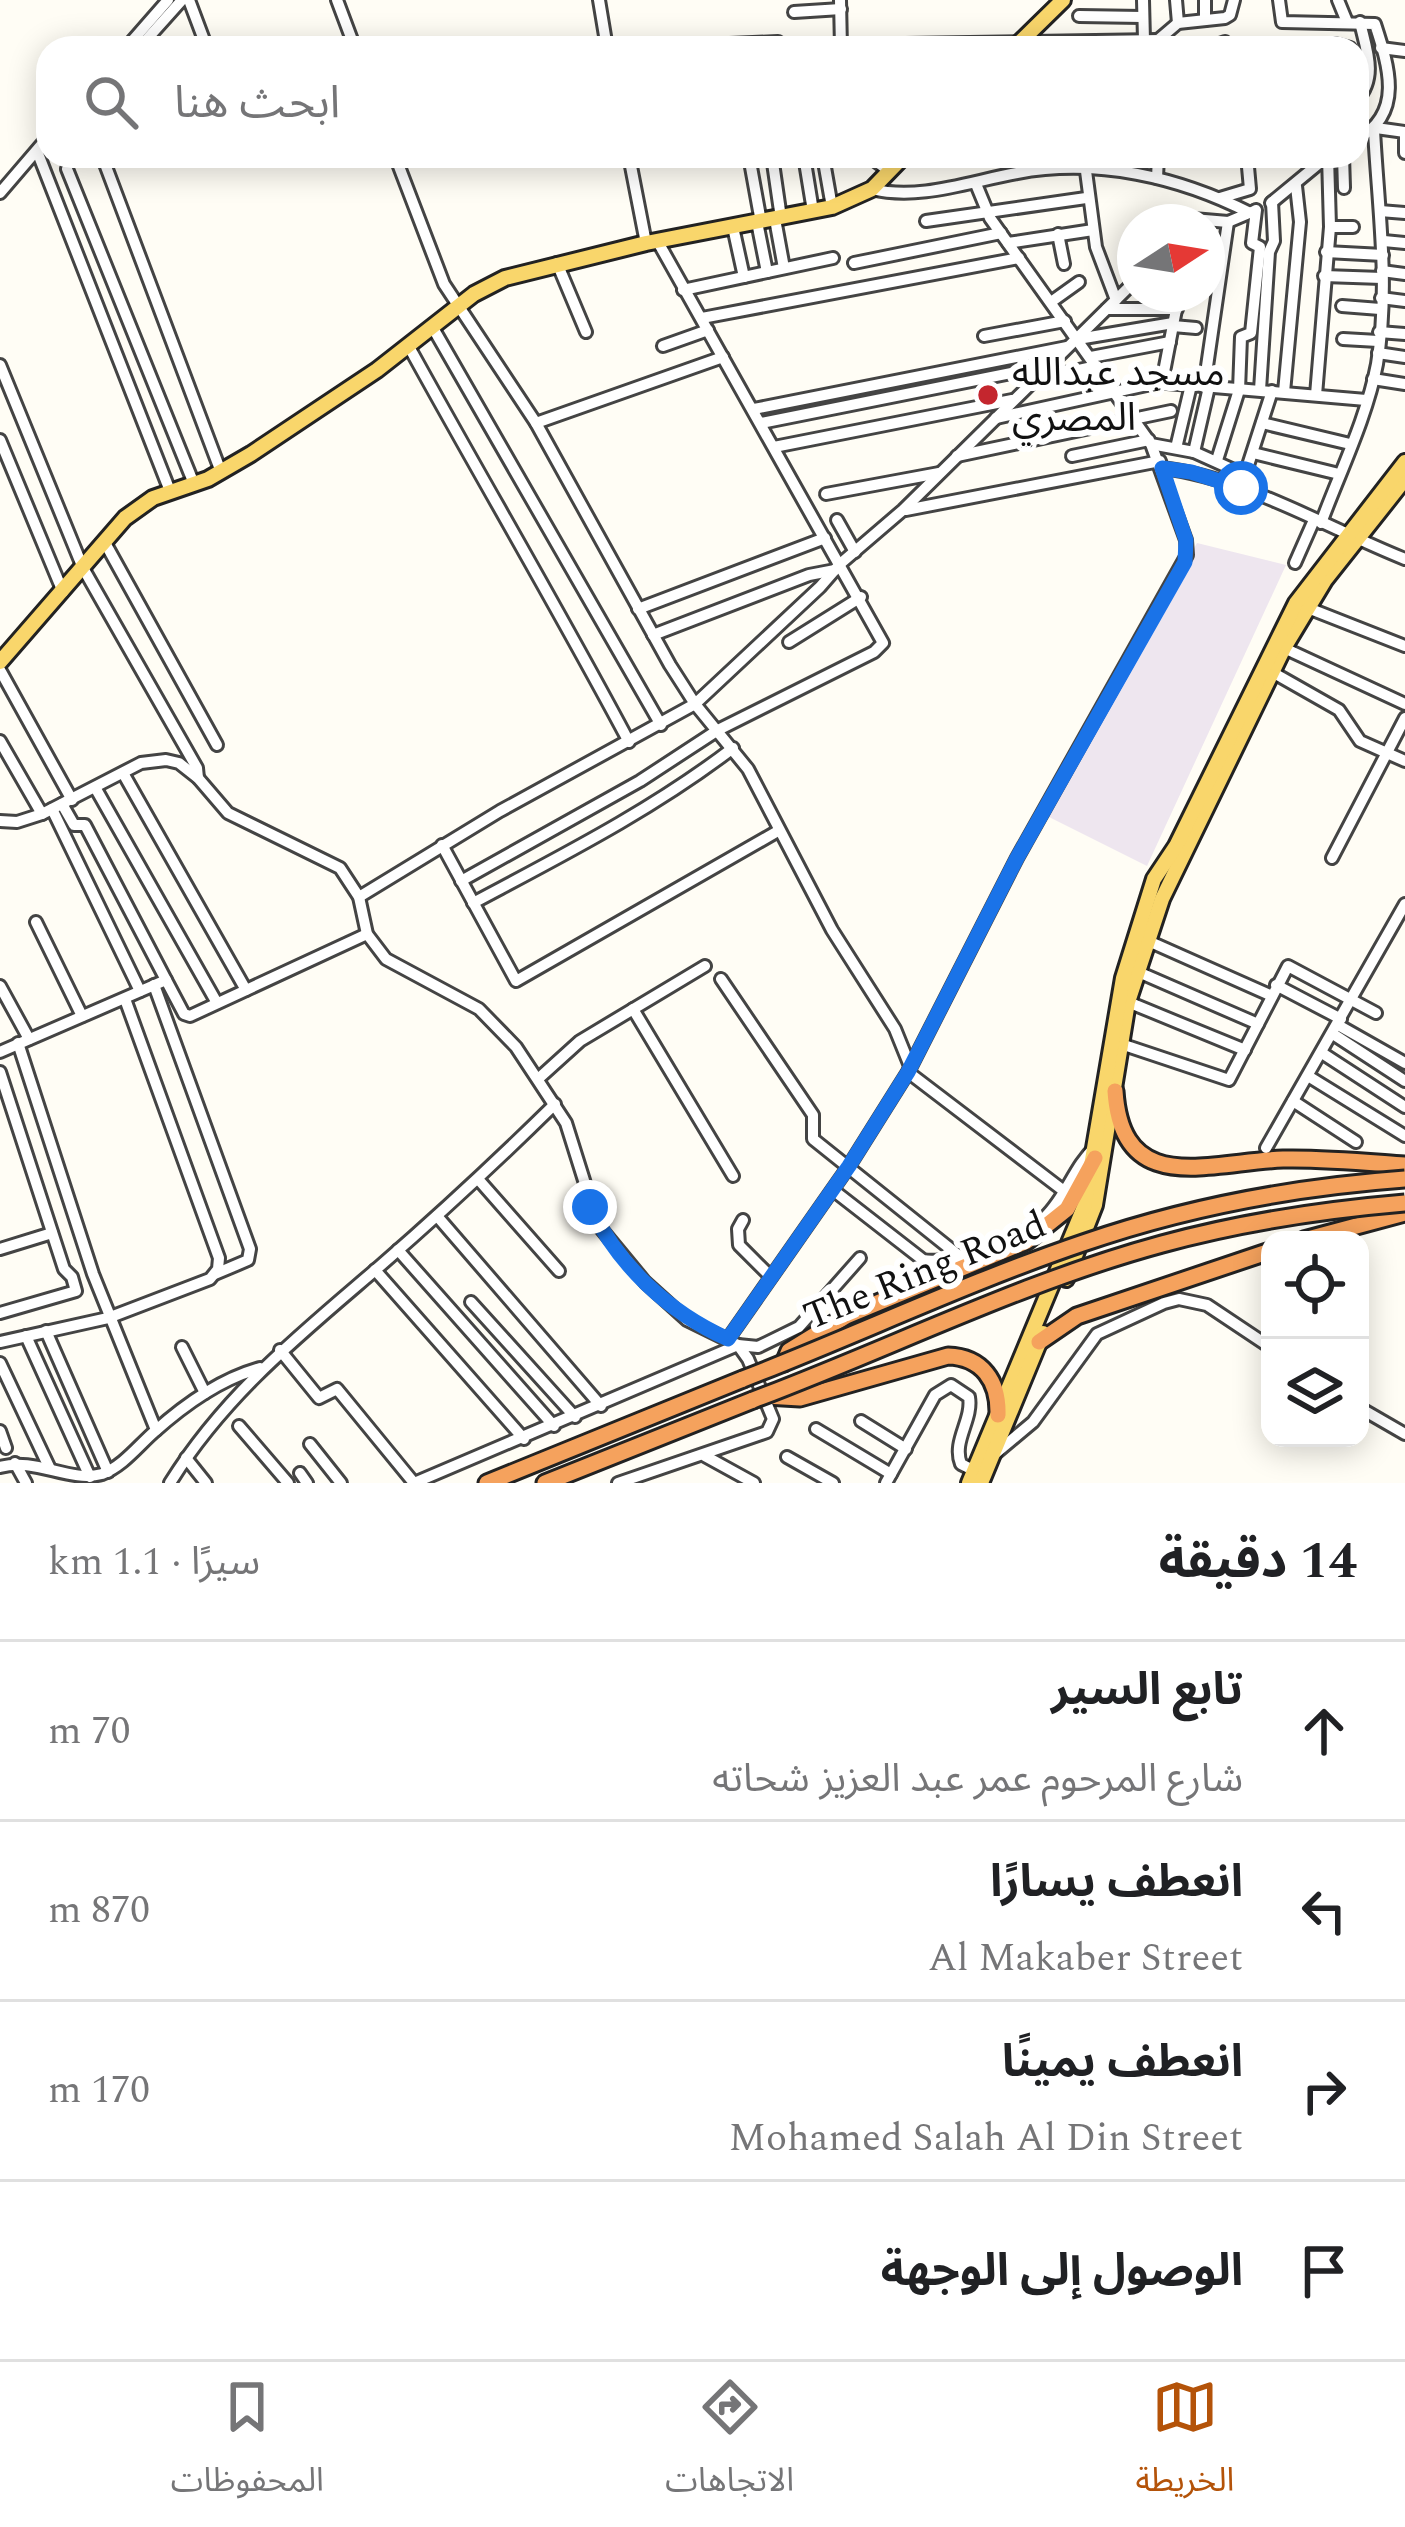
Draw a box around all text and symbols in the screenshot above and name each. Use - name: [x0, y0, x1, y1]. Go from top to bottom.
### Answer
- search box: [36, 36, 1369, 168]
- icon: search: [78, 69, 144, 135]
- text: ابحث هنا: [174, 69, 340, 138]
- north arrow: [1117, 204, 1225, 312]
- place label: مسجد عبدالله المصري: [1012, 344, 1225, 448]
- marker: مسجد عبدالله المصري: [975, 382, 1001, 408]
- route start: [1214, 461, 1268, 515]
- route end: [563, 1180, 617, 1234]
- street label: The Ring Road: [795, 1195, 1055, 1347]
- map controls: [1261, 1231, 1369, 1447]
- button: locate: [1261, 1231, 1369, 1339]
- button: layers: [1261, 1339, 1369, 1447]
- text: 14 دقيقة: [1159, 1523, 1357, 1601]
- text: سيرًا · 1.1 km: [48, 1533, 260, 1592]
- text: تابع السير: [1051, 1656, 1243, 1725]
- icon: ahead: [1291, 1698, 1357, 1764]
- text: 70 m: [48, 1702, 130, 1761]
- text: شارع المرحوم عمر عبد العزيز شحاته: [712, 1750, 1243, 1809]
- text: انعطف يسارًا: [990, 1848, 1243, 1917]
- icon: left: [1291, 1878, 1357, 1944]
- text: 870 m: [48, 1881, 150, 1940]
- text: Al Makaber Street: [928, 1929, 1243, 1988]
- text: انعطف يمينًا: [1002, 2028, 1243, 2097]
- icon: right: [1291, 2058, 1357, 2124]
- text: 170 m: [48, 2061, 150, 2120]
- text: Mohamed Salah Al Din Street: [729, 2109, 1243, 2168]
- text: الوصول إلى الوجهة: [881, 2237, 1243, 2306]
- icon: arrive: [1291, 2238, 1357, 2304]
- tab: المحفوظات: [171, 2374, 324, 2515]
- tab: الاتجاهات: [665, 2374, 794, 2515]
- tab: الخريطة: [1135, 2374, 1234, 2515]

